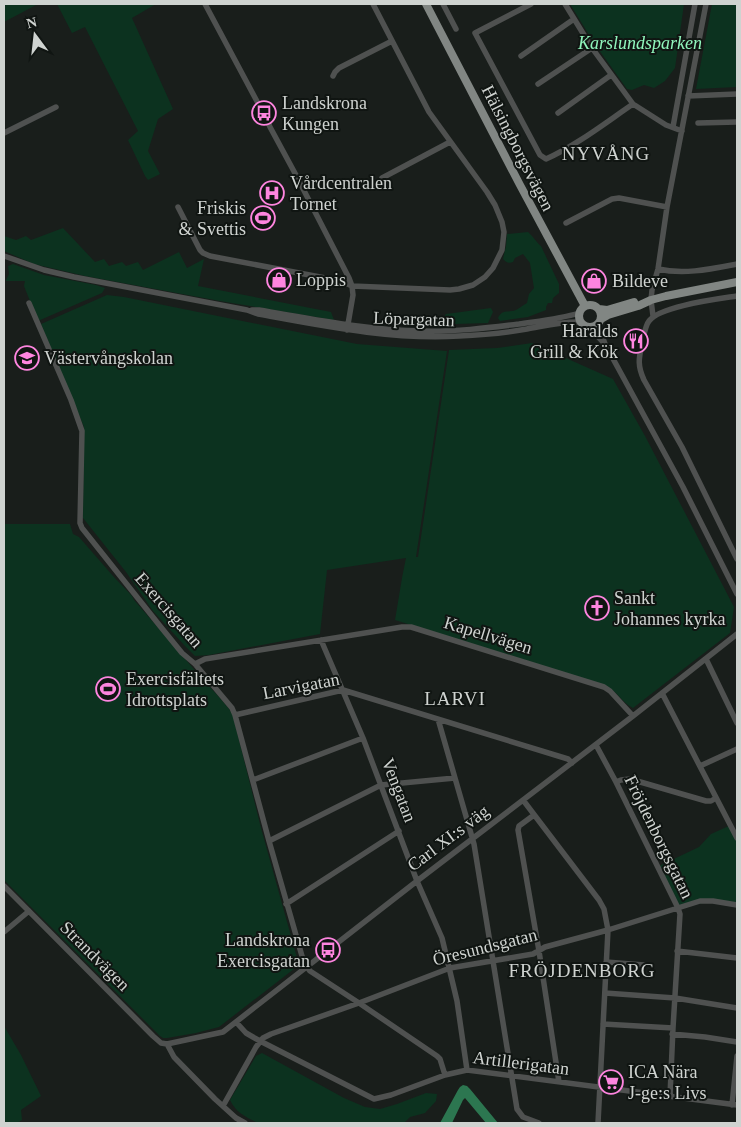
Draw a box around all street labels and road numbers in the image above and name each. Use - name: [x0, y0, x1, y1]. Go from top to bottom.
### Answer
- street label: Hälsingborgsvägen: [478, 82, 558, 214]
- street label: Löpargatan: [373, 308, 455, 330]
- street label: Exercisgatan: [131, 568, 207, 652]
- street label: Kapellvägen: [442, 612, 534, 658]
- street label: Larvigatan: [261, 669, 341, 703]
- street label: Vengatan: [378, 755, 420, 825]
- street label: Fröjdenborgsgatan: [620, 772, 698, 902]
- street label: Carl XI:s väg: [403, 801, 493, 875]
- street label: Strandvägen: [56, 917, 134, 995]
- street label: Öresundsgatan: [431, 924, 539, 970]
- street label: Artillerigatan: [472, 1047, 570, 1079]

